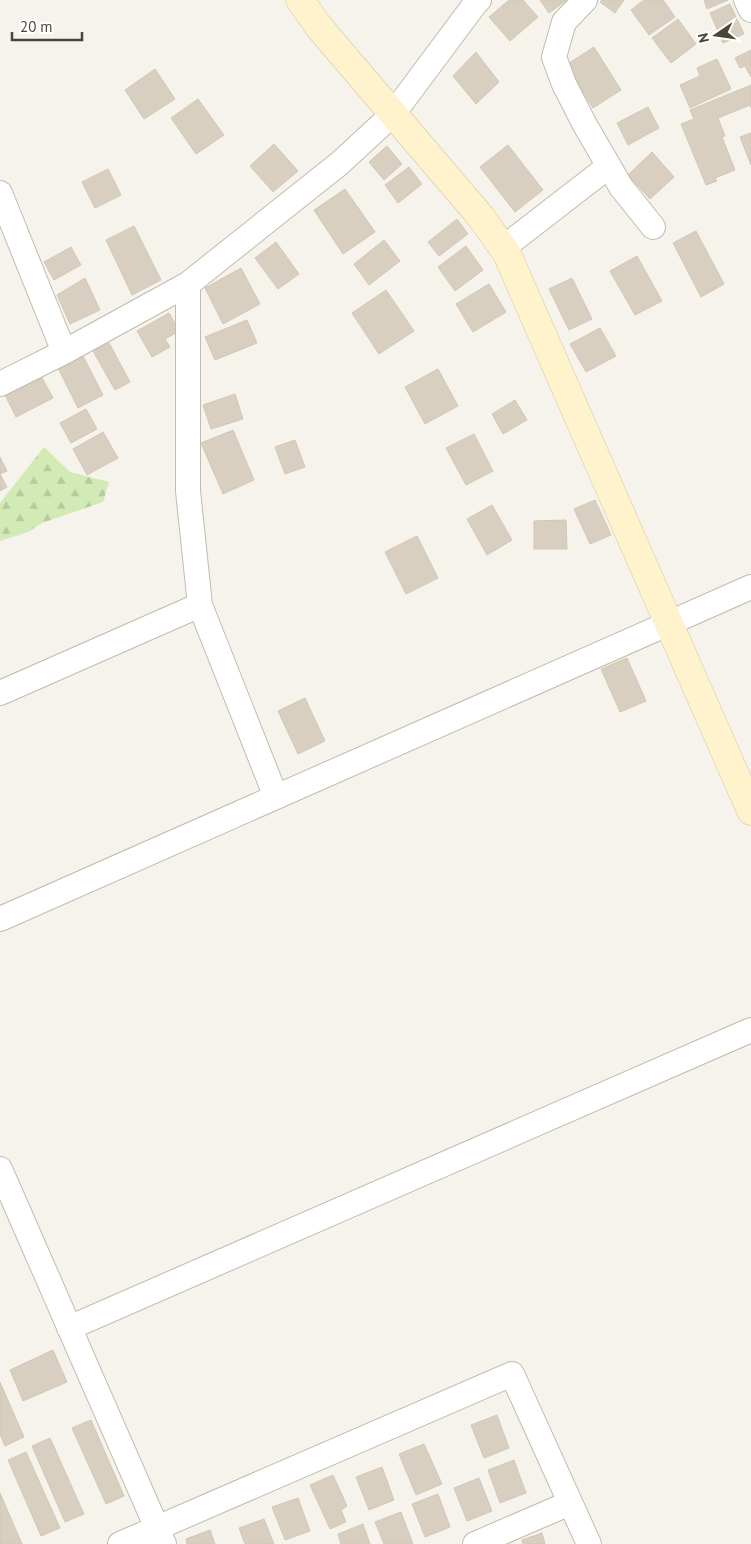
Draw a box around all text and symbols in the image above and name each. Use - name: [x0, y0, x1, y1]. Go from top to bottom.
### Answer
- scale bar: [12, 10, 82, 42]
- north arrow: [691, 10, 741, 60]
- text: 20 m: [20, 17, 53, 36]
- text: N: [694, 31, 713, 44]

